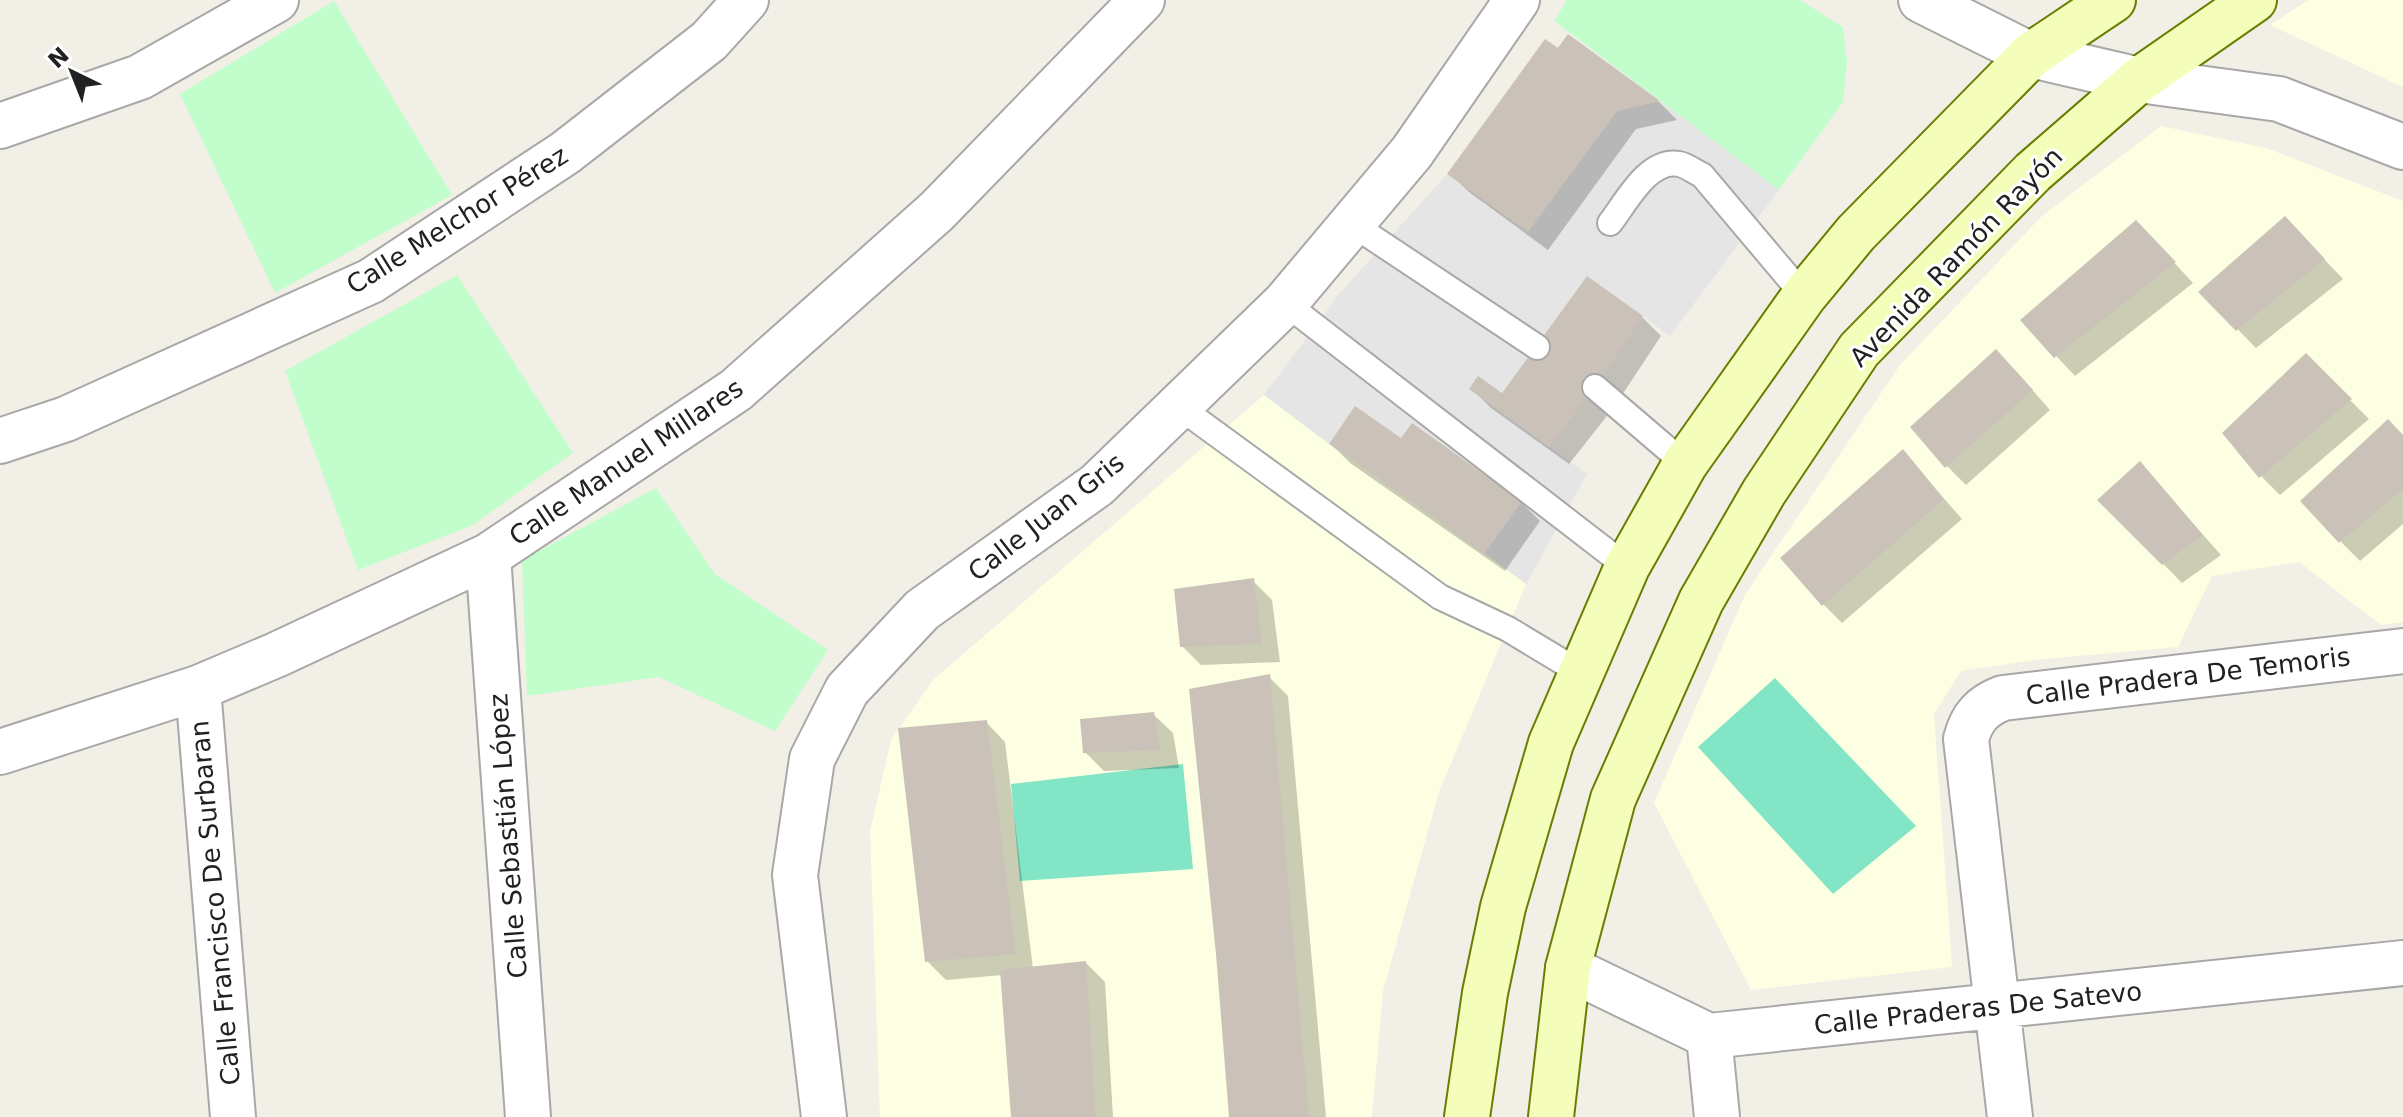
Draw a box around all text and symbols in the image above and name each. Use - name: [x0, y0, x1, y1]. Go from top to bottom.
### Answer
- north arrow: [32, 32, 112, 112]
- text: N: [43, 42, 74, 73]
- street label: Calle Melchor Pérez: [341, 140, 573, 300]
- street label: Avenida Ramón Rayón: [1844, 141, 2068, 373]
- street label: Calle Manuel Millares: [503, 373, 749, 551]
- street label: Calle Juan Gris: [962, 447, 1130, 587]
- street label: Calle Pradera De Temoris: [2024, 641, 2352, 711]
- street label: Calle Sebastián López: [483, 693, 533, 979]
- street label: Calle Francisco De Surbaran: [184, 719, 246, 1087]
- street label: Calle Praderas De Satevo: [1812, 976, 2144, 1040]

